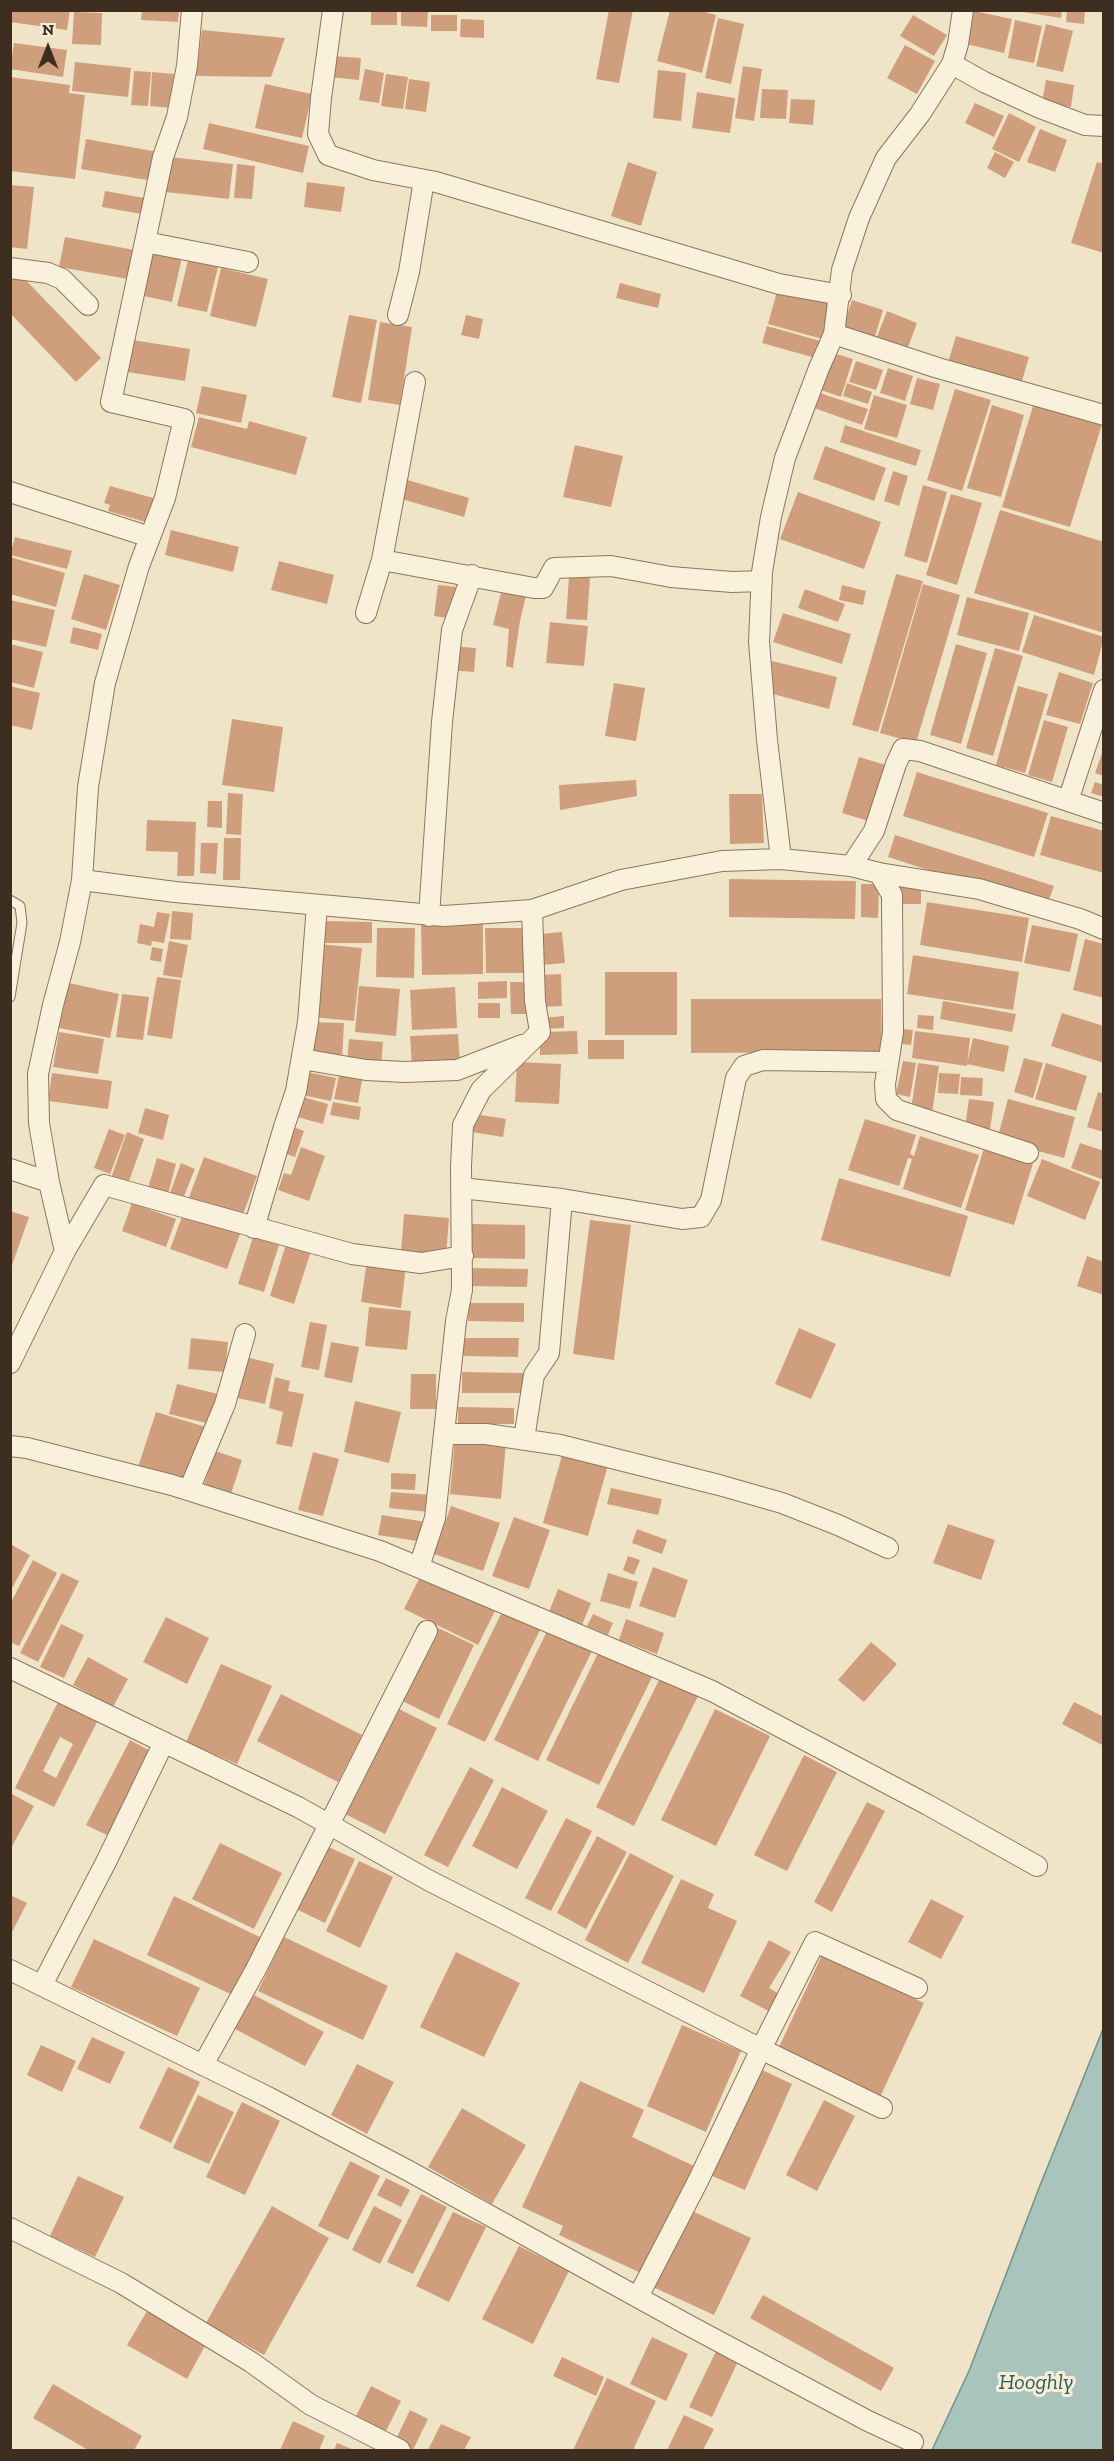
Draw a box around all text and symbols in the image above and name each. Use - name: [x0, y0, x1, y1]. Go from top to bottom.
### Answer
- north arrow: [18, 18, 78, 78]
- text: N: [42, 20, 54, 39]
- water label: Hooghly: [999, 2370, 1073, 2396]

